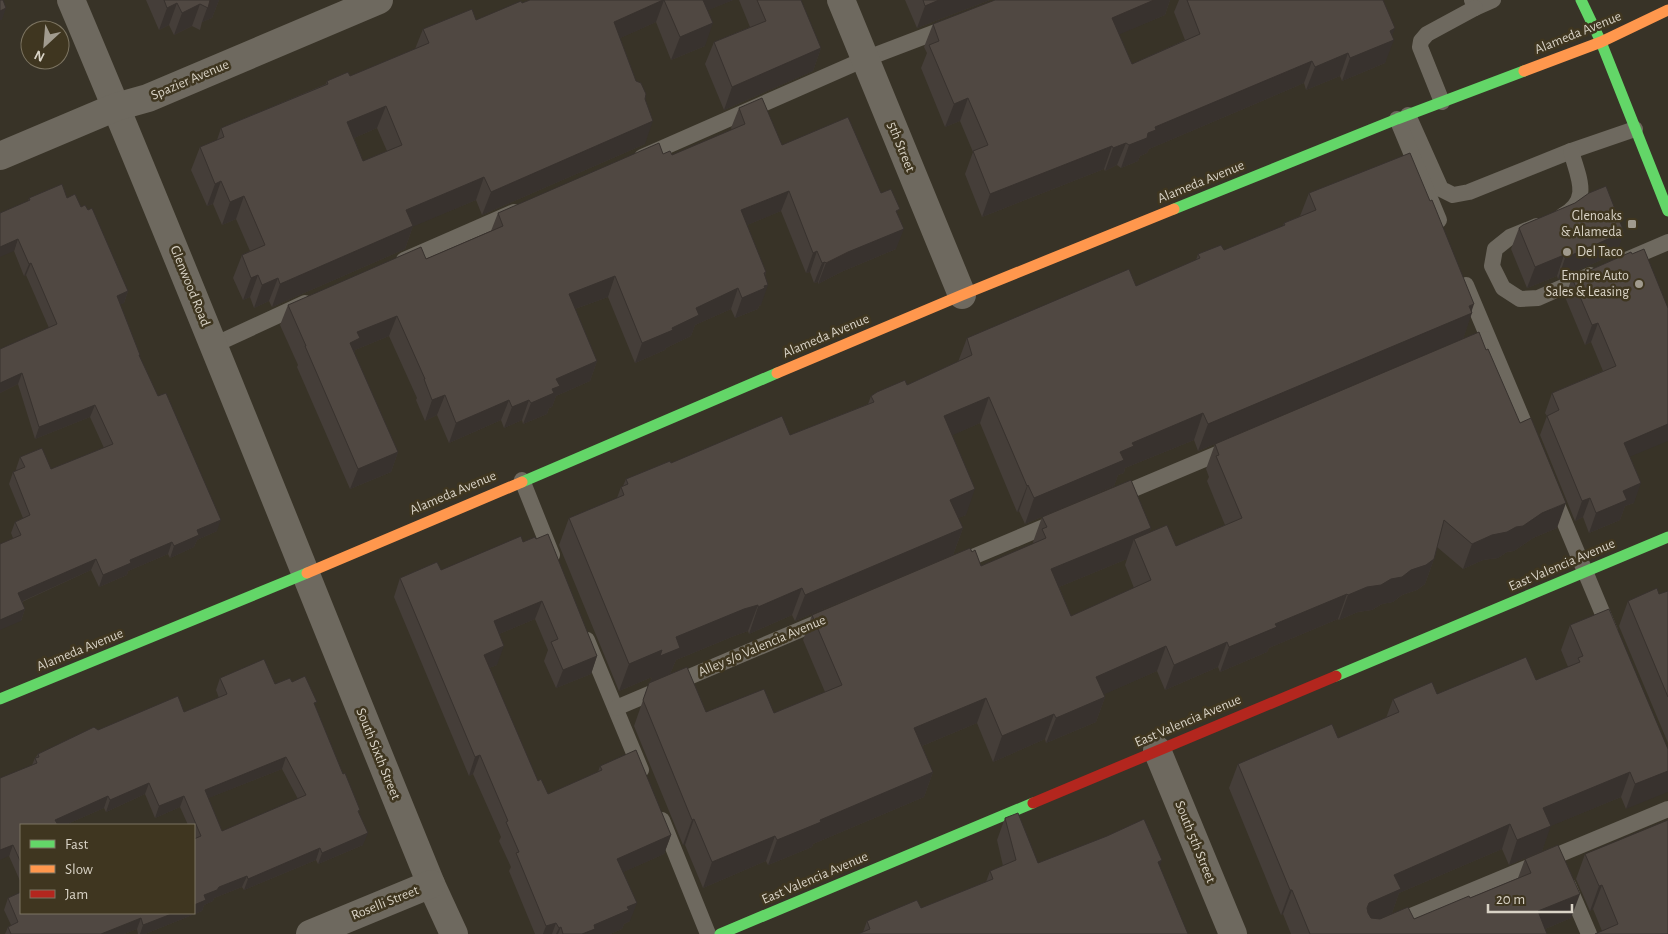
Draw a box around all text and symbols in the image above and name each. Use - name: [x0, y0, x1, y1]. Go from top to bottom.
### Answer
- street label: Alameda Avenue: [1533, 9, 1623, 57]
- north arrow: [20, 20, 70, 70]
- text: N: [32, 47, 47, 64]
- street label: Spazier Avenue: [149, 57, 231, 103]
- street label: 5th Street: [885, 120, 918, 175]
- street label: Alameda Avenue: [1156, 158, 1246, 206]
- place label: Glenoaks & Alameda: [1561, 209, 1623, 239]
- marker: Glenoaks & Alameda: [1626, 218, 1638, 230]
- street label: Glenwood Road: [167, 244, 213, 328]
- place label: Del Taco: [1577, 245, 1623, 259]
- marker: Del Taco: [1561, 246, 1573, 258]
- place label: Empire Auto Sales & Leasing: [1546, 269, 1629, 299]
- marker: Empire Auto Sales & Leasing: [1633, 278, 1645, 290]
- street label: Alameda Avenue: [781, 312, 871, 360]
- street label: Alameda Avenue: [408, 469, 498, 517]
- street label: East Valencia Avenue: [1507, 536, 1617, 594]
- street label: Alley s/o Valencia Avenue: [696, 613, 828, 679]
- street label: Alameda Avenue: [35, 626, 125, 674]
- street label: East Valencia Avenue: [1133, 692, 1243, 750]
- street label: South Sixth Street: [353, 706, 403, 802]
- street label: South 5th Street: [1172, 799, 1218, 886]
- legend: [20, 824, 195, 914]
- text: Fast: [65, 837, 89, 852]
- street label: East Valencia Avenue: [760, 849, 870, 907]
- text: Slow: [65, 862, 93, 877]
- scale bar: [1488, 882, 1572, 914]
- street label: Roselli Street: [349, 883, 421, 923]
- text: Jam: [65, 887, 88, 902]
- text: 20 m: [1496, 892, 1525, 907]

